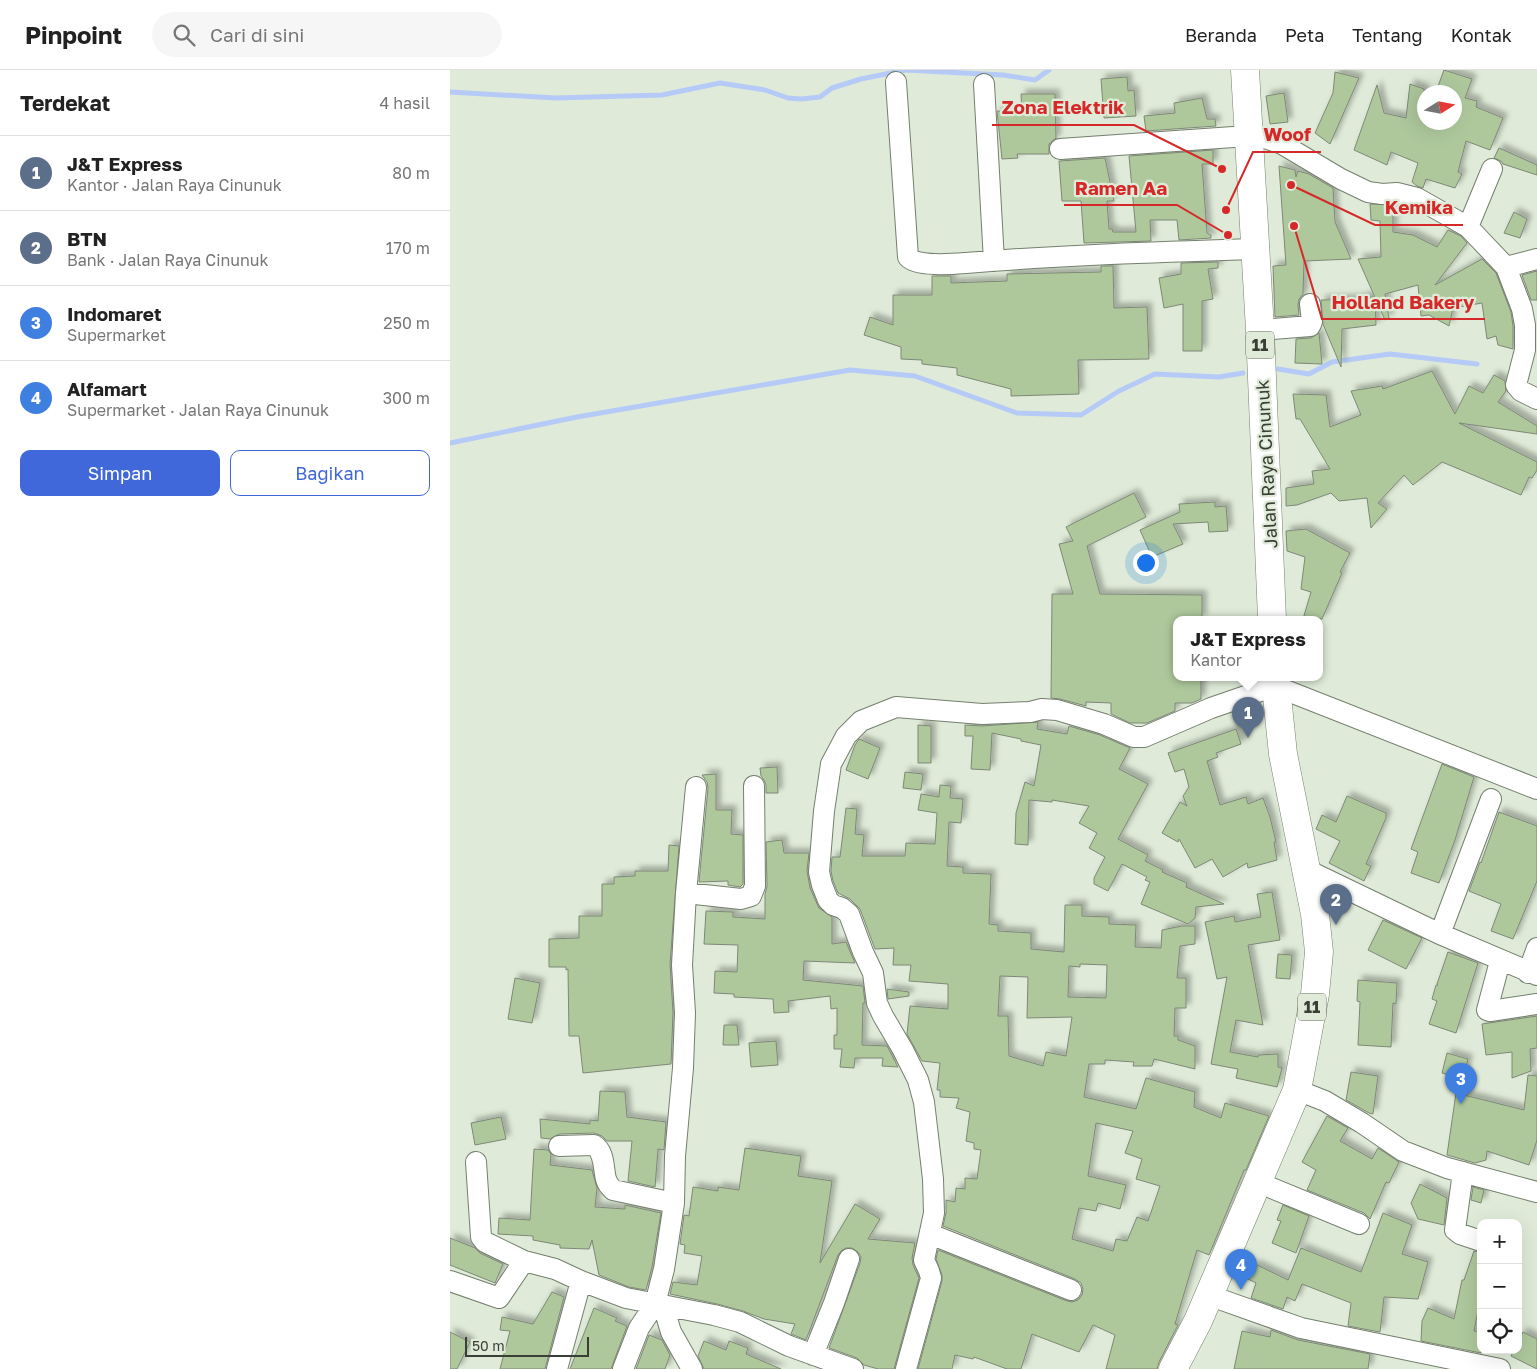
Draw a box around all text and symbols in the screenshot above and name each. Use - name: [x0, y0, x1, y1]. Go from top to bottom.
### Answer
- search box: [152, 12, 502, 57]
- text: Pinpoint: [25, 20, 122, 49]
- icon: search: [170, 21, 198, 49]
- text: Cari di sini: [210, 23, 304, 46]
- text: Beranda: [1185, 24, 1257, 46]
- text: Peta: [1285, 24, 1324, 46]
- text: Tentang: [1352, 24, 1423, 46]
- text: Kontak: [1451, 24, 1512, 46]
- north arrow: [1417, 85, 1462, 130]
- text: Terdekat: [20, 90, 110, 116]
- callout: Zona Elektrik: [992, 91, 1134, 125]
- text: 4 hasil: [379, 93, 430, 113]
- text: Zona Elektrik: [1002, 95, 1124, 118]
- callout: Woof: [1253, 118, 1321, 152]
- text: Woof: [1263, 122, 1311, 145]
- text: J&T Express: [67, 152, 183, 175]
- text: 1: [32, 163, 40, 183]
- text: 80 m: [392, 163, 430, 183]
- callout: Ramen Aa: [1064, 171, 1177, 205]
- text: Kantor · Jalan Raya Cinunuk: [67, 175, 282, 195]
- text: Ramen Aa: [1075, 176, 1167, 199]
- callout: Kemika: [1375, 191, 1463, 225]
- text: Kemika: [1385, 195, 1453, 218]
- text: BTN: [67, 227, 107, 250]
- text: 2: [31, 238, 41, 258]
- text: 170 m: [386, 238, 430, 258]
- text: Bank · Jalan Raya Cinunuk: [67, 250, 269, 270]
- callout: Holland Bakery: [1322, 285, 1485, 319]
- text: Holland Bakery: [1331, 290, 1475, 313]
- text: Indomaret: [67, 302, 162, 325]
- text: 3: [31, 313, 41, 333]
- text: 250 m: [383, 313, 430, 333]
- text: Supermarket: [67, 325, 166, 345]
- road number: 11: [1246, 332, 1274, 358]
- text: Alfamart: [67, 377, 147, 400]
- street label: Jalan Raya Cinunuk: [1251, 379, 1281, 549]
- text: 4: [31, 388, 41, 408]
- text: 300 m: [383, 388, 430, 408]
- text: Supermarket · Jalan Raya Cinunuk: [67, 400, 329, 420]
- button: Simpan: [20, 450, 220, 496]
- button: Bagikan: [230, 450, 430, 496]
- your location: [1133, 550, 1159, 576]
- popup: [1173, 616, 1323, 681]
- text: J&T Express: [1190, 627, 1306, 650]
- text: Kantor: [1190, 650, 1242, 670]
- pin: 1: [1232, 697, 1264, 738]
- pin: 2: [1320, 884, 1352, 925]
- road number: 11: [1298, 994, 1326, 1020]
- pin: 3: [1445, 1063, 1477, 1104]
- map controls: [1477, 1219, 1522, 1354]
- button: +: [1477, 1219, 1522, 1264]
- pin: 4: [1225, 1249, 1257, 1290]
- button: −: [1477, 1264, 1522, 1309]
- button: locate: [1477, 1309, 1522, 1354]
- scale bar: [465, 1334, 589, 1357]
- text: 50 m: [472, 1337, 505, 1354]

